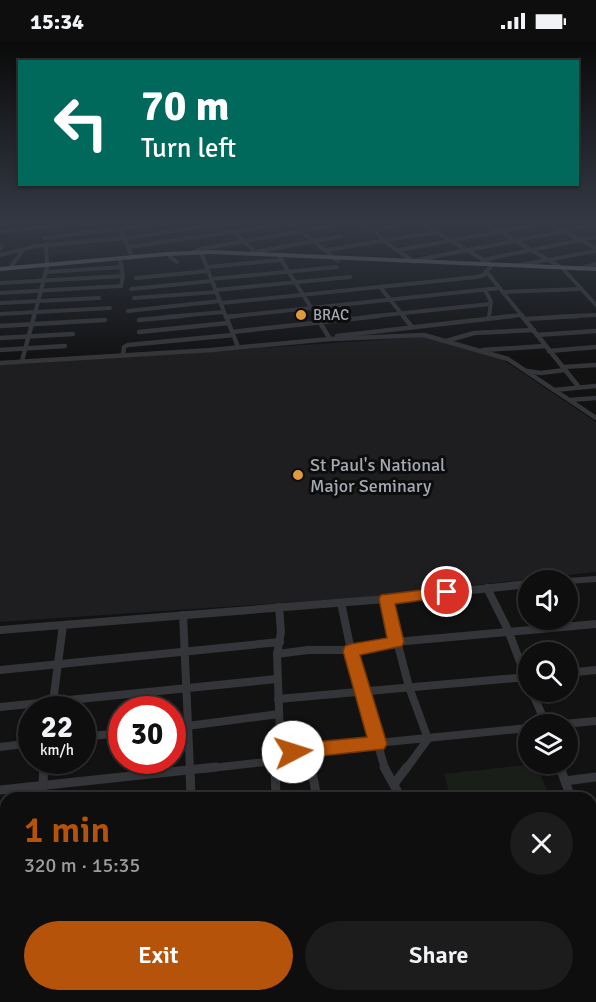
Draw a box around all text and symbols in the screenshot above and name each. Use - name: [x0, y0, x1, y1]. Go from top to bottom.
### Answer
- text: 15:34: [30, 8, 84, 35]
- text: 70 m: [141, 81, 230, 132]
- icon: left: [42, 84, 120, 162]
- text: Turn left: [141, 132, 236, 165]
- place label: BRAC: [313, 306, 349, 324]
- marker: BRAC: [294, 308, 308, 322]
- place label: St Paul's National Major Seminary: [310, 454, 445, 497]
- marker: St Paul's National Major Seminary: [291, 468, 305, 482]
- pin: [421, 566, 472, 617]
- map controls: [518, 570, 578, 774]
- button: sound: [518, 570, 578, 630]
- icon: arrive: [430, 575, 463, 608]
- button: search: [518, 642, 578, 702]
- speed limit sign: 30: [108, 696, 186, 774]
- text: 22: [41, 709, 73, 746]
- button: layers: [518, 714, 578, 774]
- position arrow: [261, 720, 325, 784]
- text: km/h: [40, 741, 74, 759]
- text: 1 min: [24, 808, 110, 853]
- button: close: [510, 812, 573, 875]
- text: 320 m · 15:35: [24, 853, 140, 878]
- button: Exit: [24, 921, 293, 990]
- button: Share: [305, 921, 573, 990]

